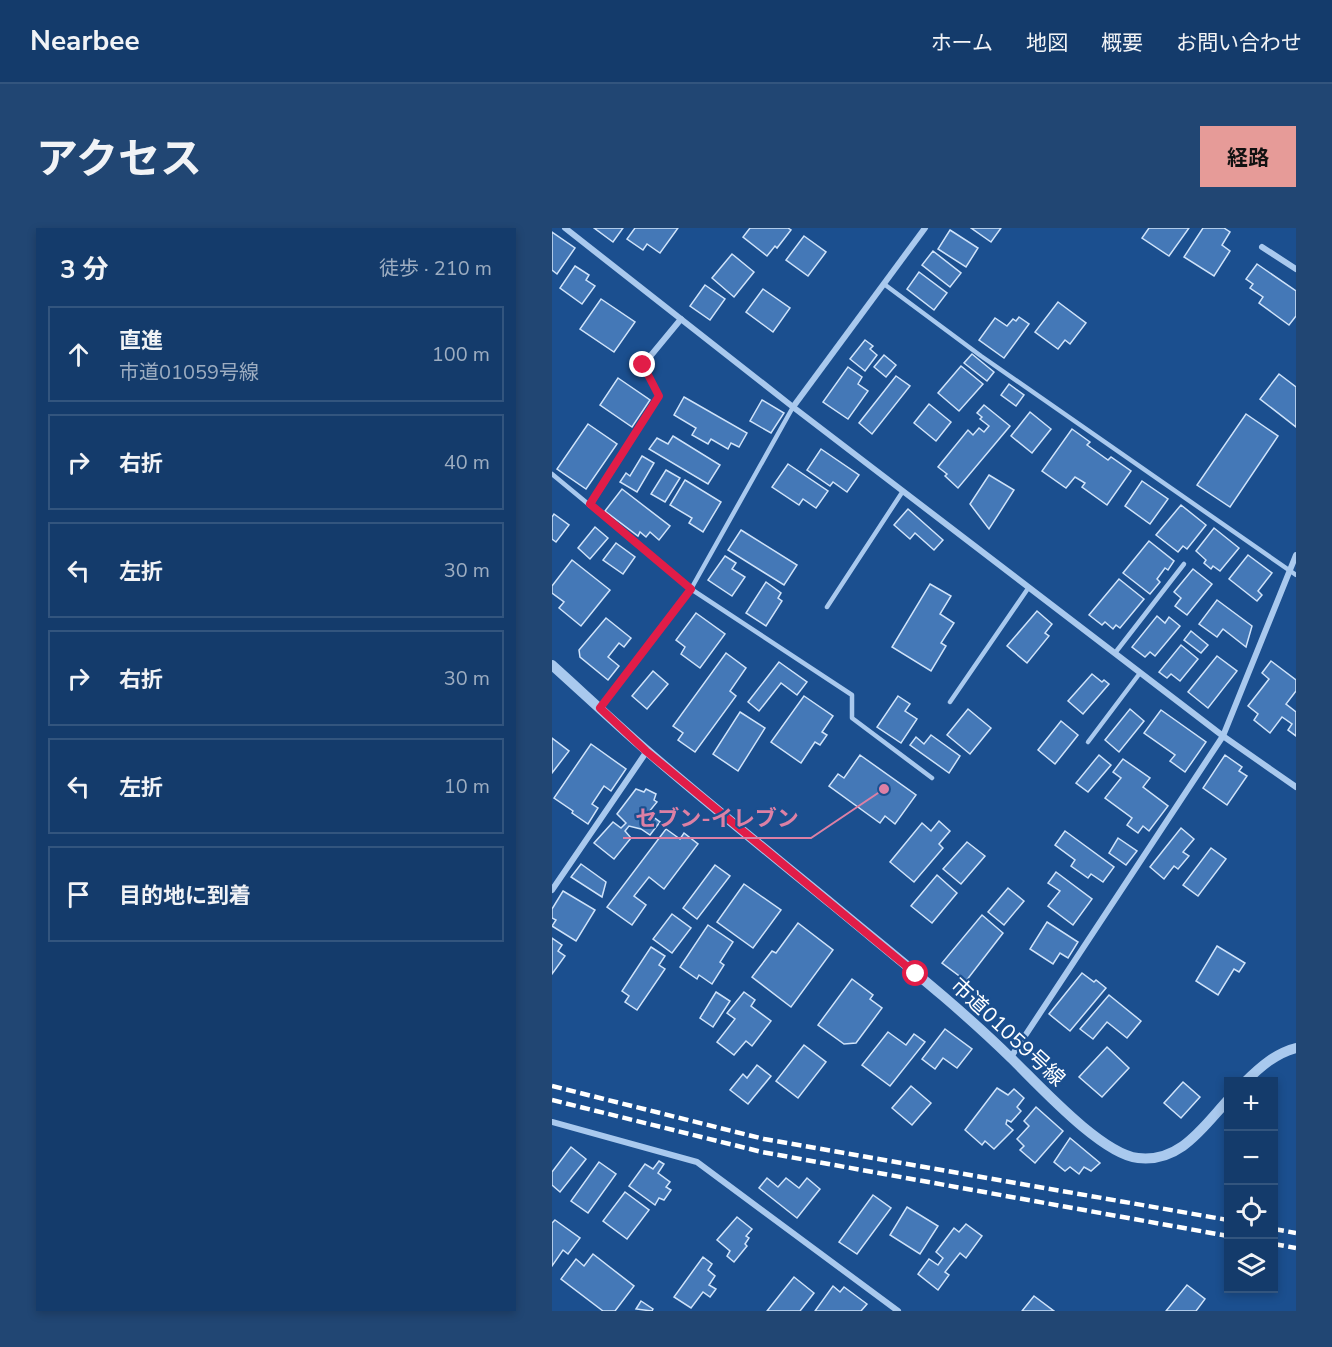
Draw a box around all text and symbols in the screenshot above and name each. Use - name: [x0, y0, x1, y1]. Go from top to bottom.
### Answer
- text: Nearbee: [30, 22, 140, 60]
- text: ホーム: [931, 29, 993, 57]
- text: 地図: [1026, 29, 1068, 57]
- text: 概要: [1101, 29, 1143, 57]
- text: お問い合わせ: [1176, 29, 1302, 57]
- button: 経路: [1200, 126, 1296, 187]
- text: アクセス: [36, 131, 202, 188]
- text: 3 分: [60, 252, 109, 287]
- text: 徒歩 · 210 m: [379, 255, 492, 282]
- text: 直進: [119, 326, 163, 356]
- icon: ahead: [62, 338, 95, 371]
- text: 100 m: [432, 341, 490, 368]
- route end: [629, 351, 655, 377]
- text: 市道01059号線: [119, 359, 259, 386]
- icon: right: [62, 446, 95, 479]
- text: 右折: [119, 449, 163, 479]
- text: 40 m: [444, 449, 490, 476]
- icon: left: [62, 554, 95, 587]
- text: 左折: [119, 557, 163, 587]
- text: 30 m: [444, 557, 490, 584]
- icon: right: [62, 662, 95, 695]
- text: 右折: [119, 665, 163, 695]
- text: 30 m: [444, 665, 490, 692]
- icon: left: [62, 770, 95, 803]
- text: 左折: [119, 773, 163, 803]
- text: 10 m: [444, 773, 490, 800]
- callout: セブン-イレブン: [623, 798, 811, 838]
- text: セブン-イレブン: [635, 804, 799, 834]
- icon: arrive: [62, 878, 95, 911]
- text: 目的地に到着: [119, 881, 251, 911]
- route start: [902, 960, 928, 986]
- street label: 市道01059号線: [945, 972, 1071, 1092]
- map controls: [1224, 1077, 1278, 1293]
- button: +: [1224, 1077, 1278, 1131]
- button: −: [1224, 1131, 1278, 1185]
- button: locate: [1224, 1185, 1278, 1239]
- button: layers: [1224, 1239, 1278, 1293]

